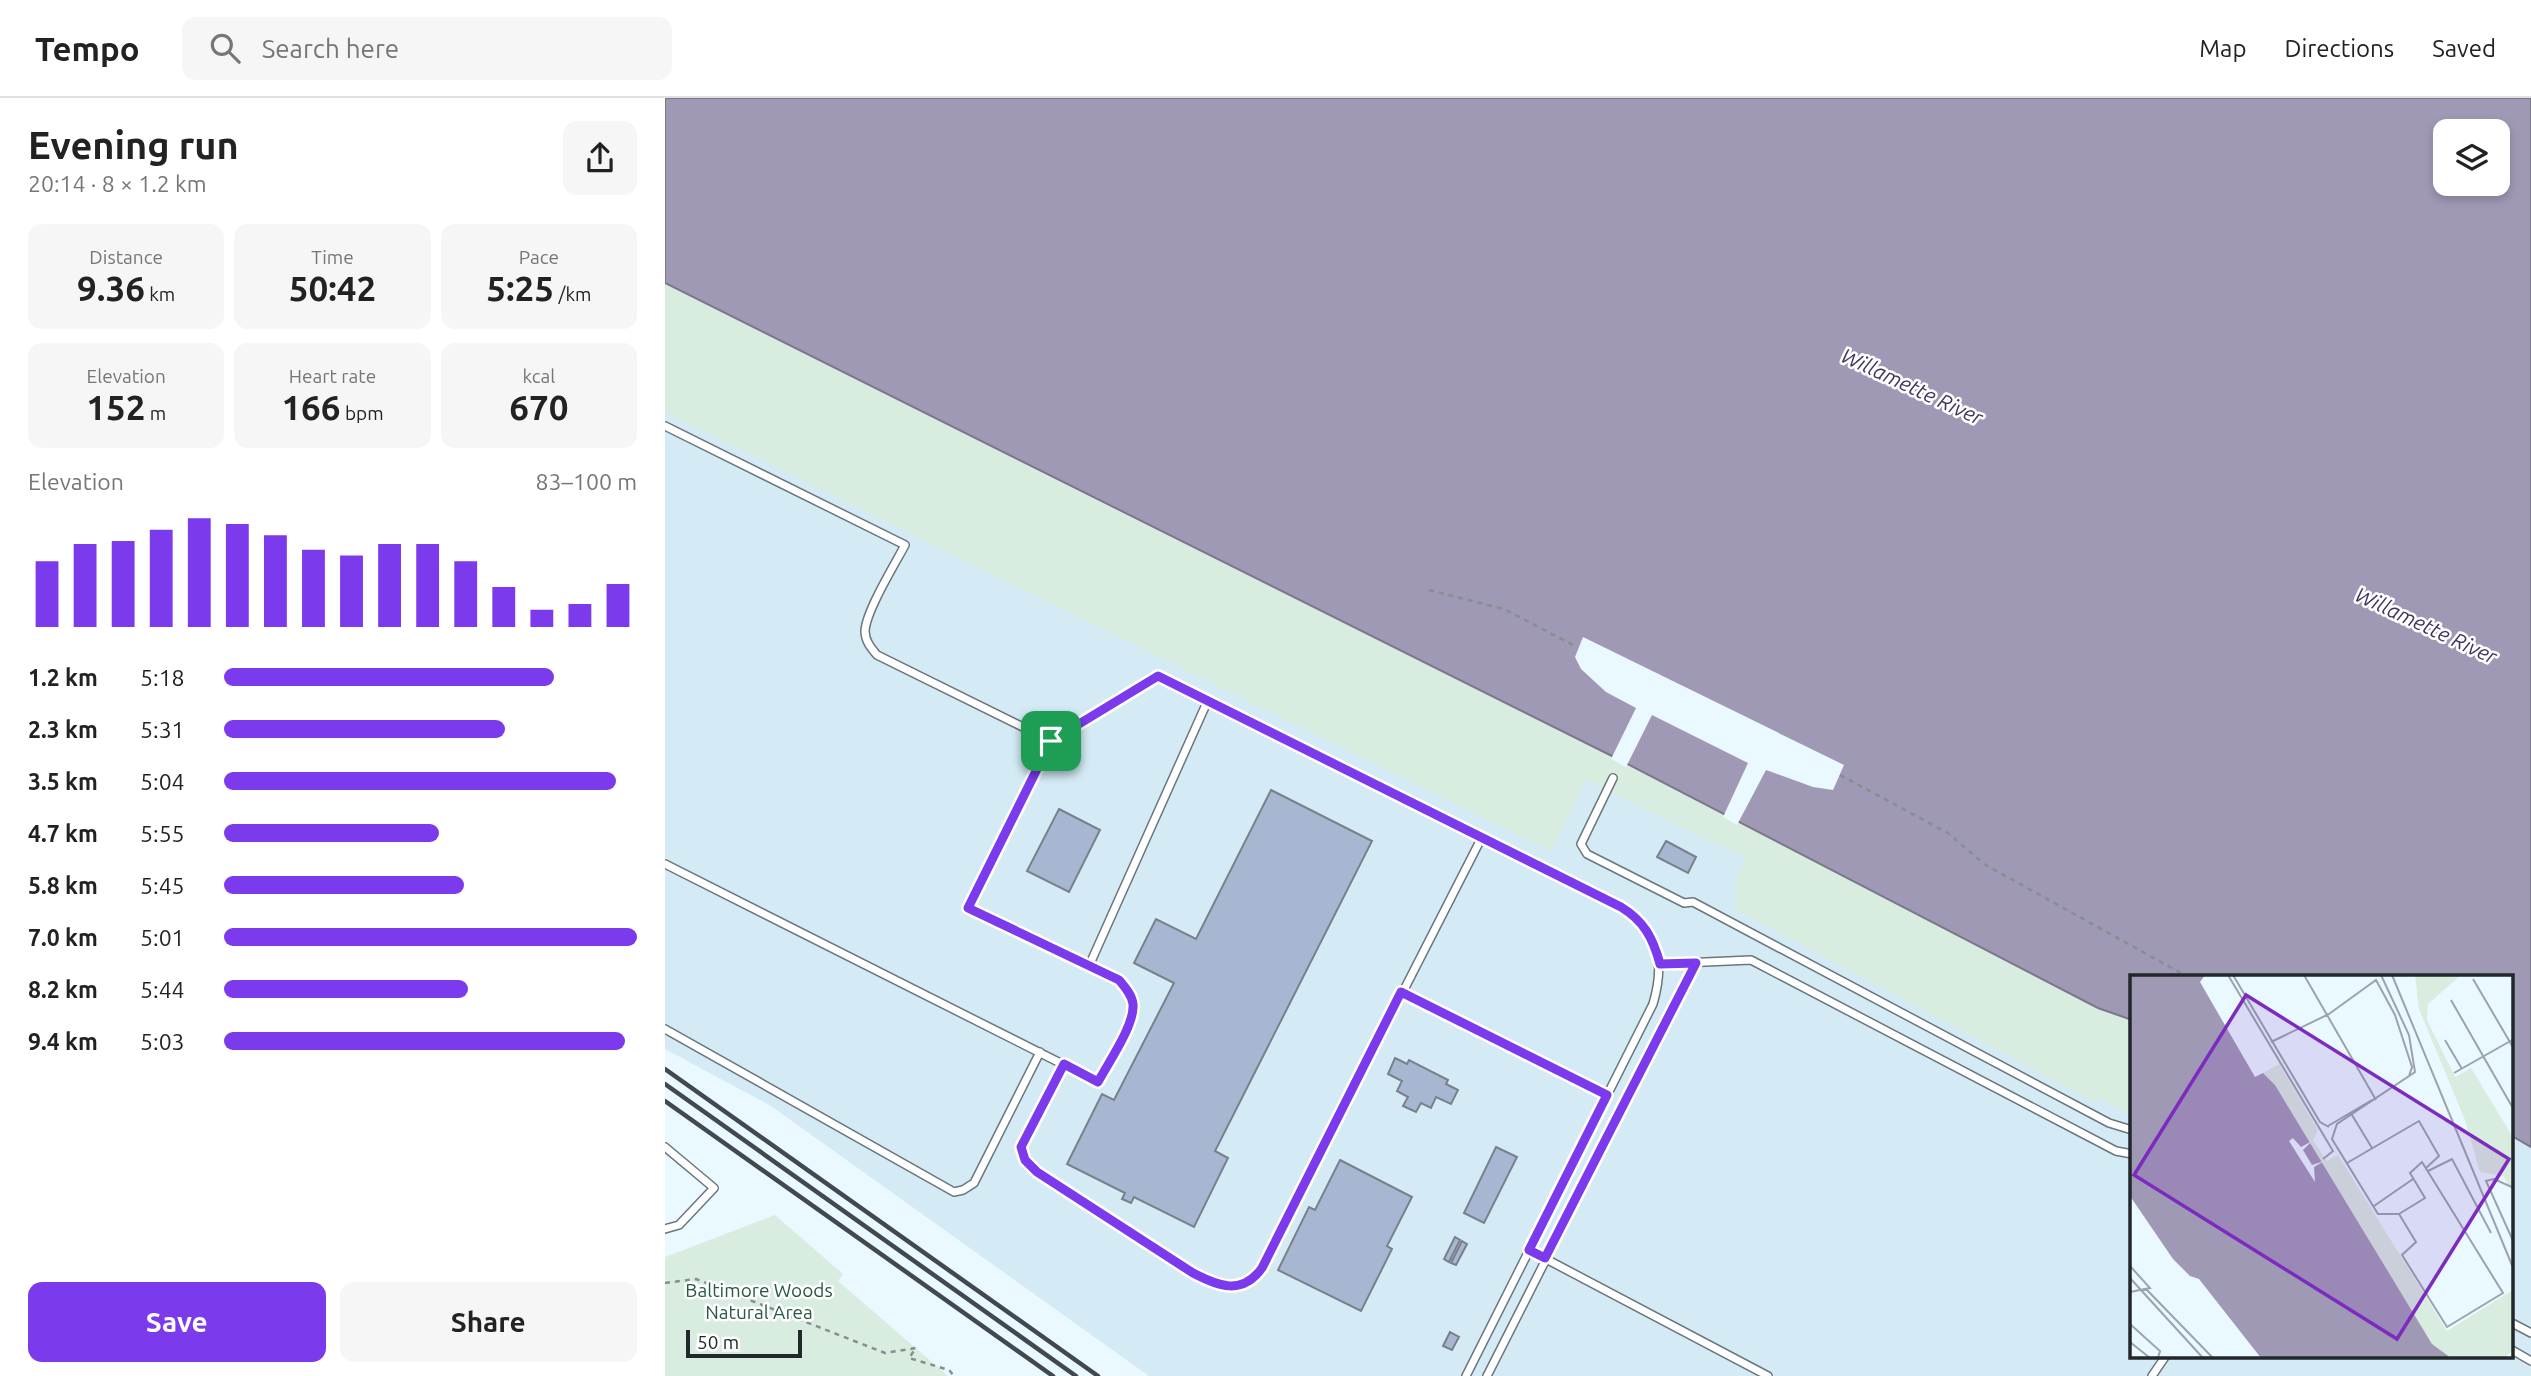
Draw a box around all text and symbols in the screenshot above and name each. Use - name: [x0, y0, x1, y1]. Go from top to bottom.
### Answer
- search box: [182, 17, 672, 80]
- icon: search: [206, 29, 244, 67]
- text: Tempo: [35, 30, 140, 67]
- text: Search here: [262, 34, 399, 63]
- text: Map: [2199, 35, 2246, 62]
- text: Directions: [2284, 35, 2394, 62]
- text: Saved: [2432, 35, 2496, 62]
- map controls: [2433, 119, 2510, 196]
- button: layers: [2433, 119, 2510, 196]
- button: share: [563, 121, 637, 195]
- text: Evening run: [28, 124, 239, 166]
- text: 20:14 · 8 × 1.2 km: [28, 171, 207, 196]
- text: Distance: [89, 246, 163, 268]
- text: Time: [311, 246, 354, 268]
- text: Pace: [519, 246, 559, 268]
- text: 9.36: [77, 268, 145, 308]
- text: 50:42: [289, 268, 376, 308]
- text: 5:25: [486, 268, 554, 308]
- text: km: [145, 283, 175, 305]
- text: /km: [554, 283, 591, 305]
- water label: Willamette River: [1838, 343, 1988, 430]
- text: Elevation: [87, 365, 166, 387]
- text: Heart rate: [289, 365, 376, 387]
- text: kcal: [522, 365, 555, 387]
- text: 152: [86, 387, 145, 427]
- text: 166: [281, 387, 341, 427]
- text: 670: [509, 387, 568, 427]
- text: m: [145, 402, 166, 424]
- text: bpm: [341, 402, 384, 424]
- text: Elevation: [28, 469, 124, 494]
- text: 83–100 m: [536, 469, 637, 494]
- water label: Willamette River: [2352, 582, 2502, 669]
- text: 1.2 km: [28, 665, 98, 690]
- text: 5:18: [140, 665, 185, 690]
- pin: [1021, 711, 1081, 771]
- text: 2.3 km: [28, 717, 98, 742]
- text: 5:31: [140, 717, 185, 742]
- icon: arrive: [1032, 722, 1070, 760]
- text: 3.5 km: [28, 769, 98, 794]
- text: 5:04: [140, 769, 185, 794]
- text: 4.7 km: [28, 821, 98, 846]
- text: 5:55: [140, 821, 185, 846]
- text: 5.8 km: [28, 873, 98, 898]
- text: 5:45: [140, 873, 185, 898]
- text: 7.0 km: [28, 925, 98, 950]
- text: 5:01: [140, 925, 185, 950]
- inset map: [2130, 975, 2513, 1358]
- text: 8.2 km: [28, 977, 98, 1002]
- text: 5:44: [140, 977, 185, 1002]
- text: 9.4 km: [28, 1029, 98, 1054]
- text: 5:03: [140, 1029, 185, 1054]
- park label: Baltimore Woods Natural Area: [685, 1279, 833, 1323]
- button: Save: [28, 1282, 326, 1362]
- button: Share: [340, 1282, 637, 1362]
- scale bar: [686, 1327, 801, 1359]
- text: 50 m: [697, 1331, 739, 1353]

